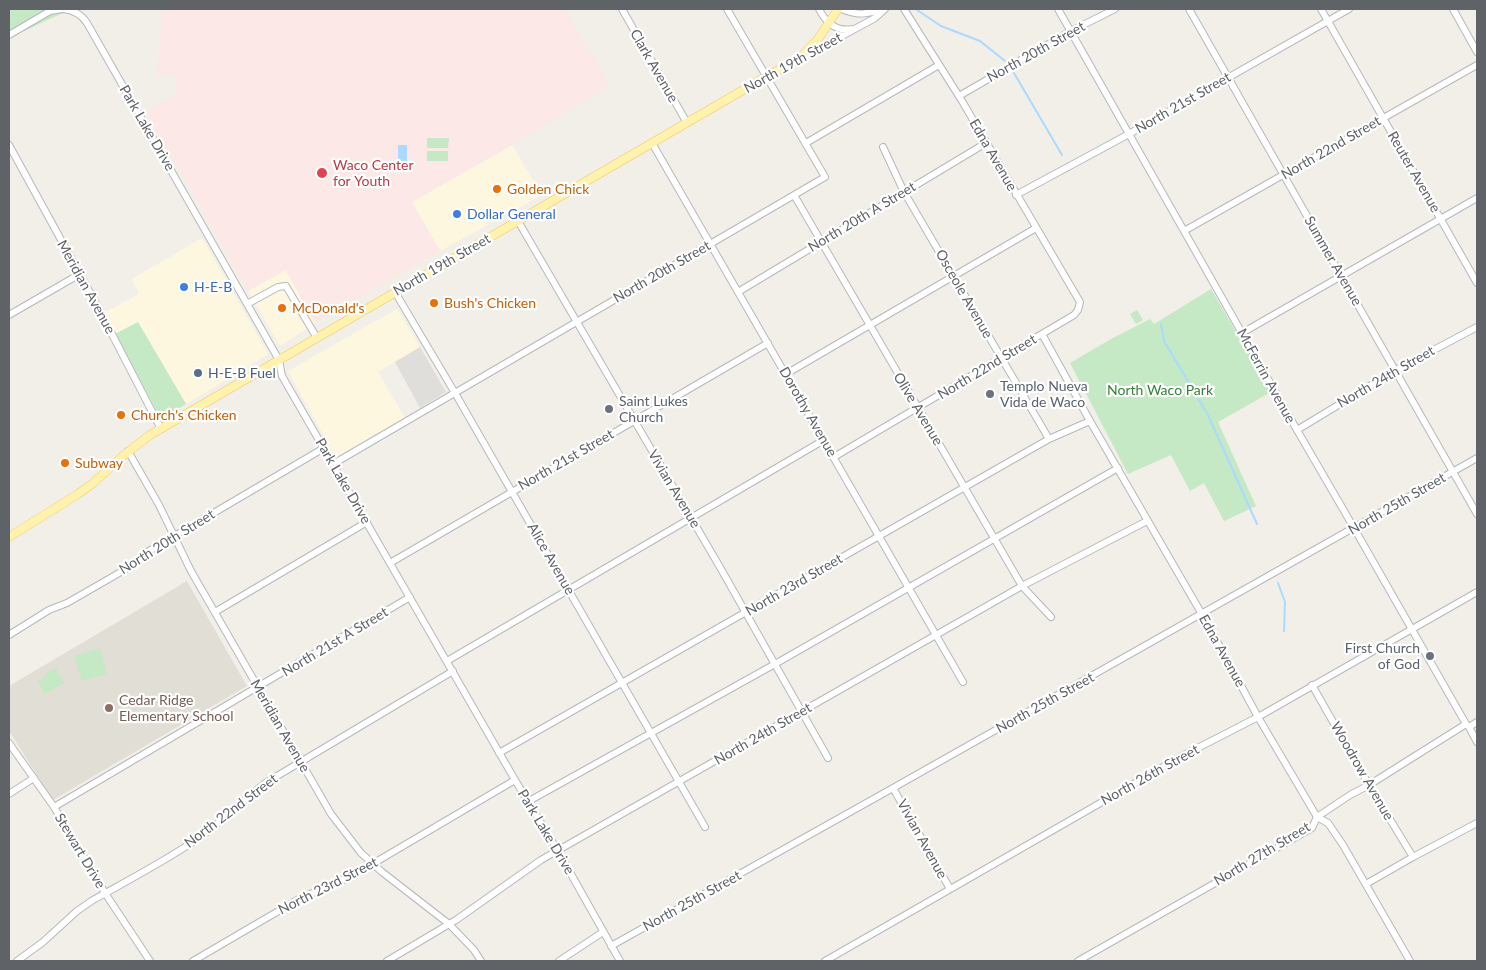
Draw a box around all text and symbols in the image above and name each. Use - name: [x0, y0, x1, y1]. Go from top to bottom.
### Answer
- street label: North 20th Street: [984, 18, 1088, 86]
- street label: Clark Avenue: [626, 26, 682, 106]
- street label: North 19th Street: [741, 29, 845, 97]
- street label: North 21st Street: [1132, 69, 1234, 137]
- street label: Park Lake Drive: [116, 82, 178, 174]
- street label: North 22nd Street: [1278, 113, 1384, 183]
- street label: Edna Avenue: [966, 116, 1020, 194]
- street label: Reuter Avenue: [1384, 128, 1444, 216]
- place label: Waco Center for Youth: [333, 157, 414, 190]
- marker: Waco Center for Youth: [315, 166, 329, 180]
- street label: North 20th A Street: [805, 178, 919, 256]
- place label: Golden Chick: [507, 181, 589, 197]
- marker: Golden Chick: [491, 183, 503, 195]
- place label: Dollar General: [467, 206, 556, 222]
- marker: Dollar General: [451, 208, 463, 220]
- street label: Summer Avenue: [1301, 213, 1365, 309]
- street label: North 19th Street: [390, 230, 494, 300]
- street label: Meridian Avenue: [53, 237, 119, 337]
- street label: North 20th Street: [610, 237, 714, 307]
- street label: Osceole Avenue: [932, 247, 996, 341]
- place label: H-E-B: [194, 279, 232, 295]
- marker: H-E-B: [178, 281, 190, 293]
- place label: Bush's Chicken: [444, 295, 536, 311]
- marker: Bush's Chicken: [428, 297, 440, 309]
- place label: McDonald's: [292, 300, 365, 316]
- marker: McDonald's: [276, 302, 288, 314]
- street label: McFerrin Avenue: [1233, 326, 1299, 426]
- street label: North 22nd Street: [935, 331, 1039, 403]
- street label: North 24th Street: [1334, 342, 1438, 412]
- street label: Dorothy Avenue: [775, 364, 841, 460]
- place label: H-E-B Fuel: [208, 365, 276, 381]
- marker: H-E-B Fuel: [192, 367, 204, 379]
- street label: Olive Avenue: [890, 369, 946, 449]
- place label: Templo Nueva Vida de Waco: [1000, 378, 1088, 411]
- park label: North Waco Park: [1107, 382, 1213, 398]
- marker: Templo Nueva Vida de Waco: [984, 388, 996, 400]
- place label: Saint Lukes Church: [619, 393, 688, 426]
- marker: Saint Lukes Church: [603, 403, 615, 415]
- place label: Church's Chicken: [131, 407, 237, 423]
- marker: Church's Chicken: [115, 409, 127, 421]
- street label: North 21st Street: [515, 426, 617, 494]
- street label: Park Lake Drive: [312, 435, 374, 527]
- street label: Vivian Avenue: [644, 447, 704, 531]
- place label: Subway: [75, 455, 123, 471]
- marker: Subway: [59, 457, 71, 469]
- street label: North 25th Street: [1345, 469, 1449, 539]
- street label: North 20th Street: [116, 506, 218, 578]
- street label: Alice Avenue: [524, 520, 578, 598]
- street label: North 23rd Street: [742, 550, 846, 620]
- street label: North 21st A Street: [279, 604, 391, 680]
- street label: Edna Avenue: [1195, 612, 1249, 690]
- place label: First Church of God: [1345, 640, 1420, 672]
- marker: First Church of God: [1424, 650, 1436, 662]
- street label: North 25th Street: [993, 669, 1097, 737]
- street label: Meridian Avenue: [247, 677, 313, 775]
- place label: Cedar Ridge Elementary School: [119, 692, 233, 724]
- street label: North 24th Street: [711, 699, 815, 769]
- marker: Cedar Ridge Elementary School: [103, 702, 115, 714]
- street label: Woodrow Avenue: [1327, 719, 1397, 823]
- street label: North 26th Street: [1098, 741, 1202, 809]
- street label: North 22nd Street: [181, 771, 281, 851]
- street label: Park Lake Drive: [514, 786, 578, 878]
- street label: Vivian Avenue: [893, 796, 951, 882]
- street label: Stewart Drive: [51, 810, 109, 892]
- street label: North 27th Street: [1211, 819, 1313, 889]
- street label: North 23rd Street: [276, 854, 380, 918]
- street label: North 25th Street: [640, 867, 744, 935]

